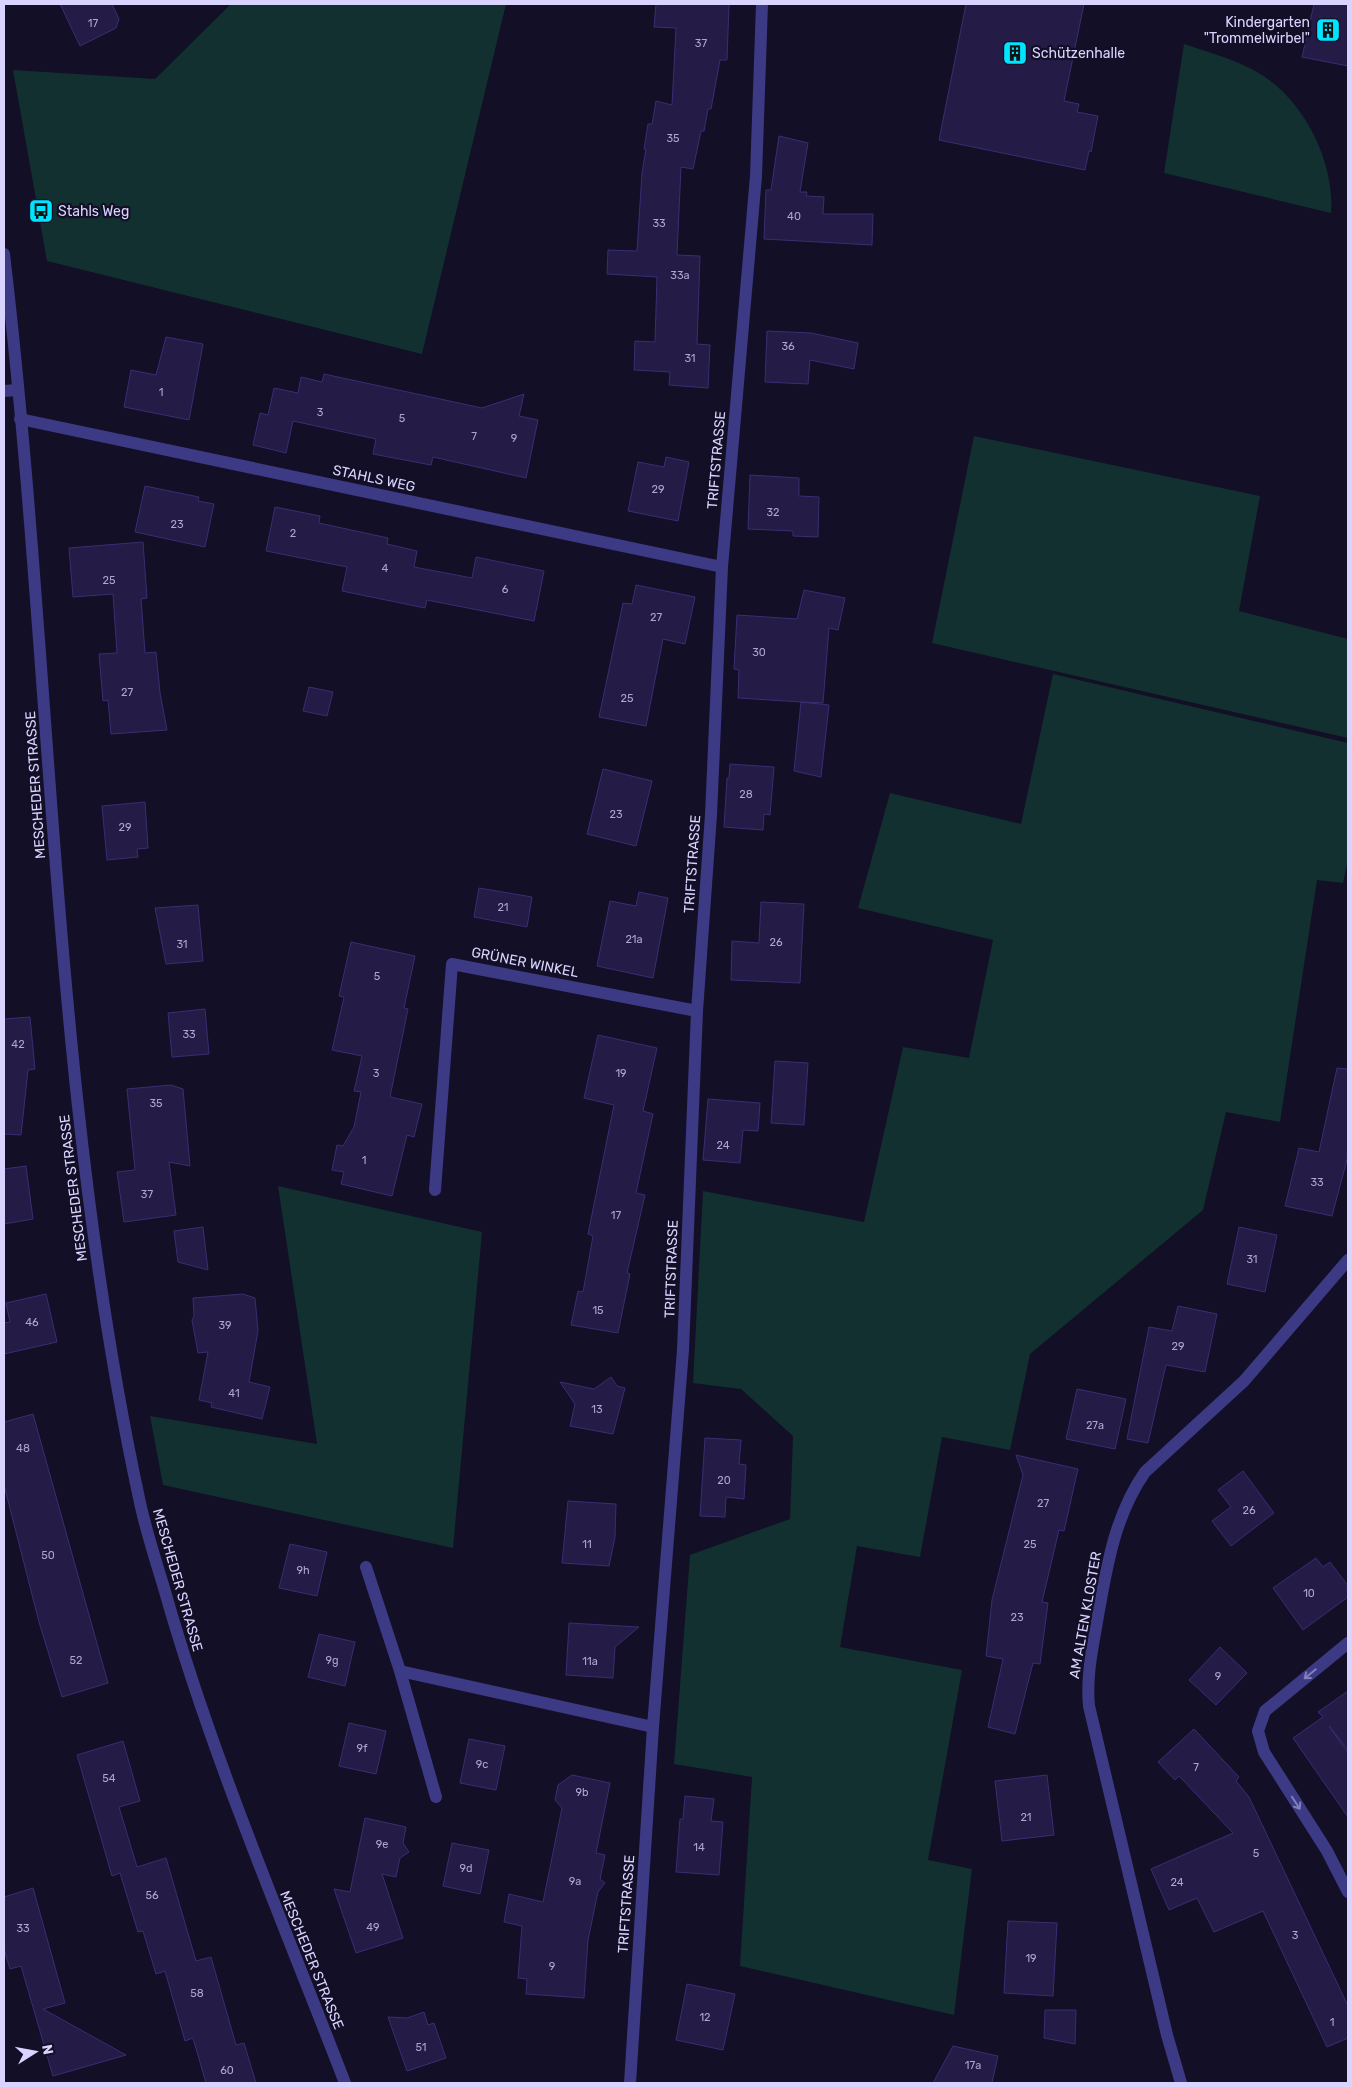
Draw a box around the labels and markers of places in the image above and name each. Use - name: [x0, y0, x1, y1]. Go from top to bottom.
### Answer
- place label: Kindergarten "Trommelwirbel": [1204, 14, 1310, 47]
- building icon: Kindergarten "Trommelwirbel": [1315, 17, 1341, 43]
- building icon: Schützenhalle: [1002, 40, 1028, 66]
- place label: Schützenhalle: [1032, 45, 1125, 62]
- bus stop icon: Stahls Weg: [28, 198, 54, 224]
- place label: Stahls Weg: [58, 203, 129, 220]

